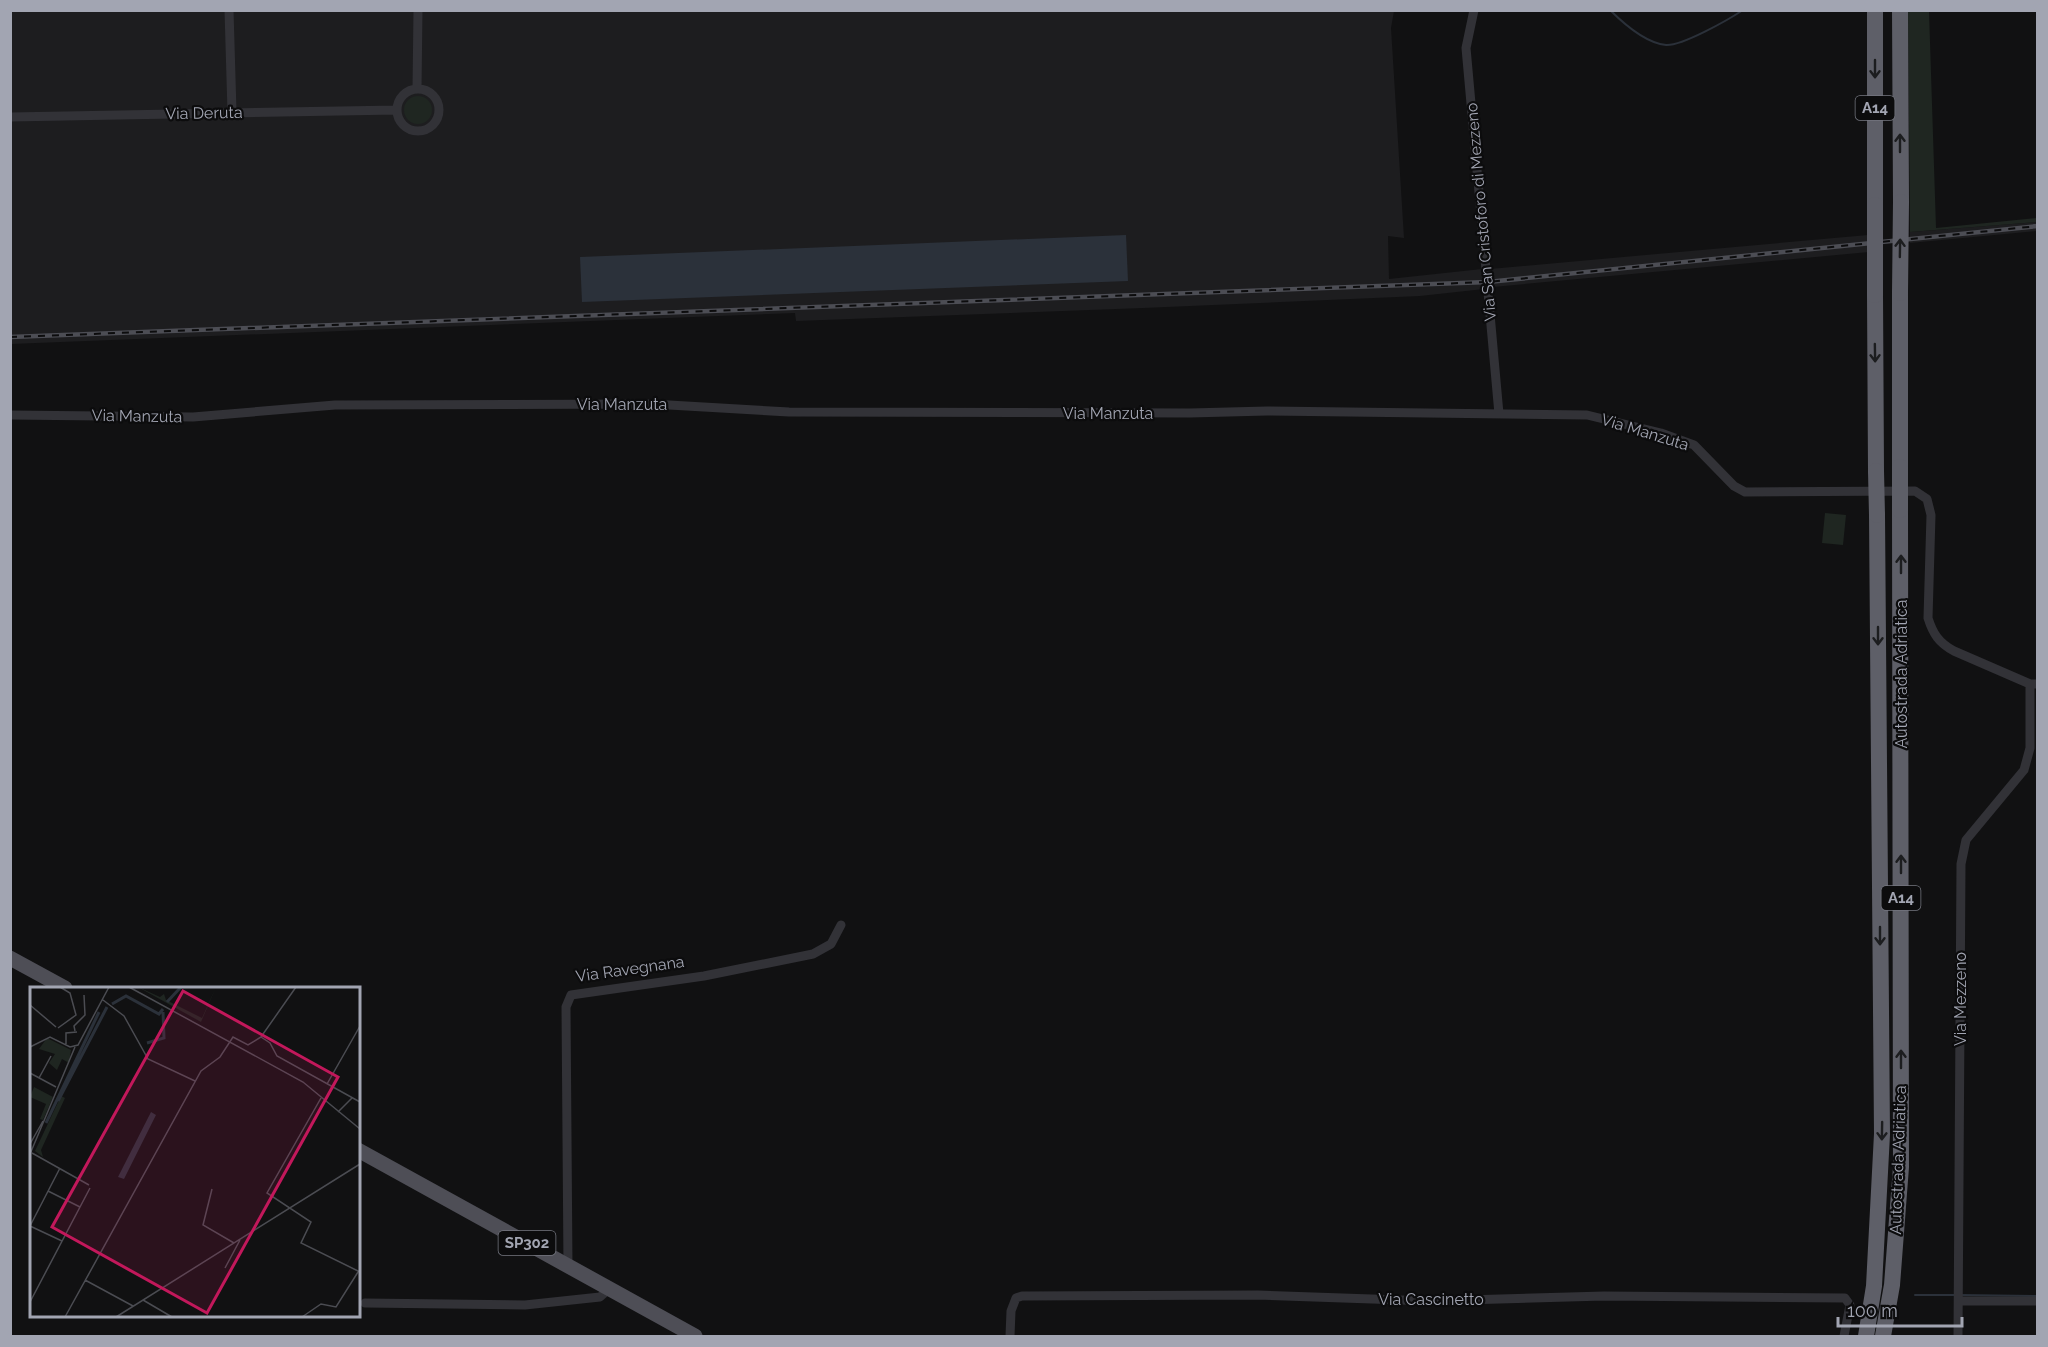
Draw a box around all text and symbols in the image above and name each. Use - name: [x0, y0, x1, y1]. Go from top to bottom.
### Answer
- one-way arrow: [1869, 58, 1881, 78]
- road number: A14: [1856, 96, 1894, 120]
- street label: Via San Cristoforo di Mezzeno: [1462, 102, 1500, 322]
- street label: Via Deruta: [165, 103, 243, 123]
- one-way arrow: [1894, 134, 1906, 154]
- one-way arrow: [1894, 238, 1906, 258]
- one-way arrow: [1869, 343, 1881, 363]
- street label: Via Manzuta: [577, 395, 667, 414]
- street label: Via Manzuta: [1063, 404, 1153, 423]
- street label: Via Manzuta: [92, 406, 182, 426]
- street label: Via Manzuta: [1599, 410, 1691, 454]
- one-way arrow: [1895, 555, 1907, 575]
- street label: Autostrada Adriatica: [1892, 599, 1911, 749]
- one-way arrow: [1872, 626, 1884, 646]
- one-way arrow: [1895, 855, 1907, 875]
- road number: A14: [1882, 886, 1920, 910]
- one-way arrow: [1874, 926, 1886, 946]
- street label: Via Ravegnana: [574, 952, 686, 986]
- street label: Via Mezzeno: [1951, 952, 1970, 1046]
- inset map: [30, 987, 360, 1317]
- one-way arrow: [1896, 1050, 1907, 1070]
- street label: Autostrada Adriatica: [1886, 1085, 1910, 1235]
- one-way arrow: [1876, 1121, 1887, 1141]
- road number: SP302: [498, 1231, 556, 1255]
- street label: Via Cascinetto: [1378, 1290, 1484, 1309]
- scale bar: [1838, 1290, 1962, 1328]
- text: 100 m: [1847, 1300, 1898, 1321]

